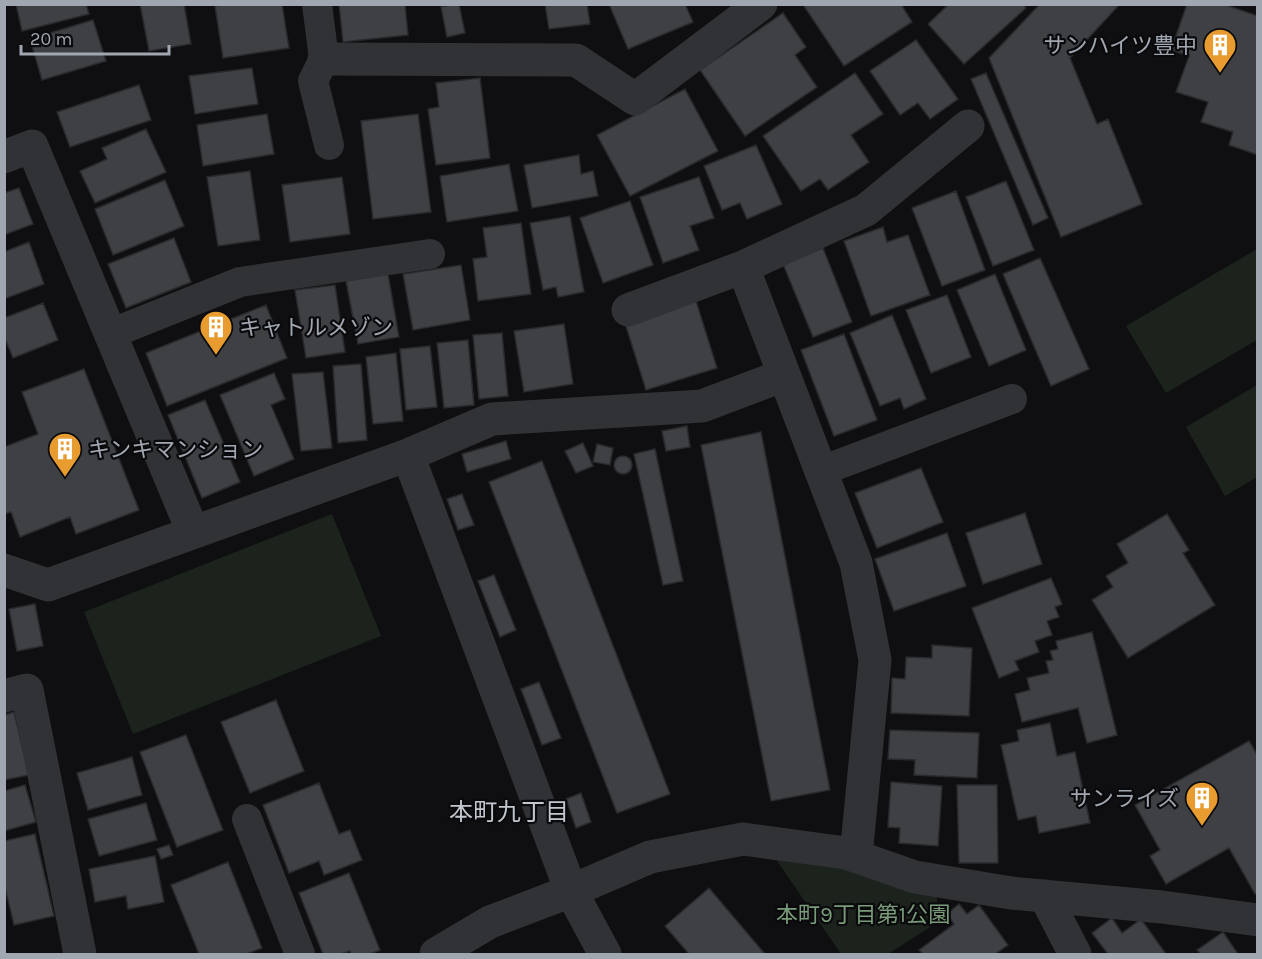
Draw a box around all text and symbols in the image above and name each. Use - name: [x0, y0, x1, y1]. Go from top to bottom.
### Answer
- scale bar: [21, 18, 170, 56]
- building icon: サンハイツ豊中: [1202, 27, 1238, 74]
- text: 20 m: [30, 28, 72, 50]
- place label: サンハイツ豊中: [1043, 33, 1197, 59]
- building icon: キャトルメゾン: [198, 309, 234, 356]
- place label: キャトルメゾン: [239, 315, 393, 341]
- building icon: キンキマンション: [47, 431, 83, 478]
- place label: キンキマンション: [88, 437, 263, 463]
- building icon: サンライズ: [1184, 780, 1220, 827]
- place label: サンライズ: [1070, 786, 1179, 812]
- district label: 本町九丁目: [449, 798, 569, 826]
- park label: 本町9丁目第1公園: [776, 902, 950, 928]

